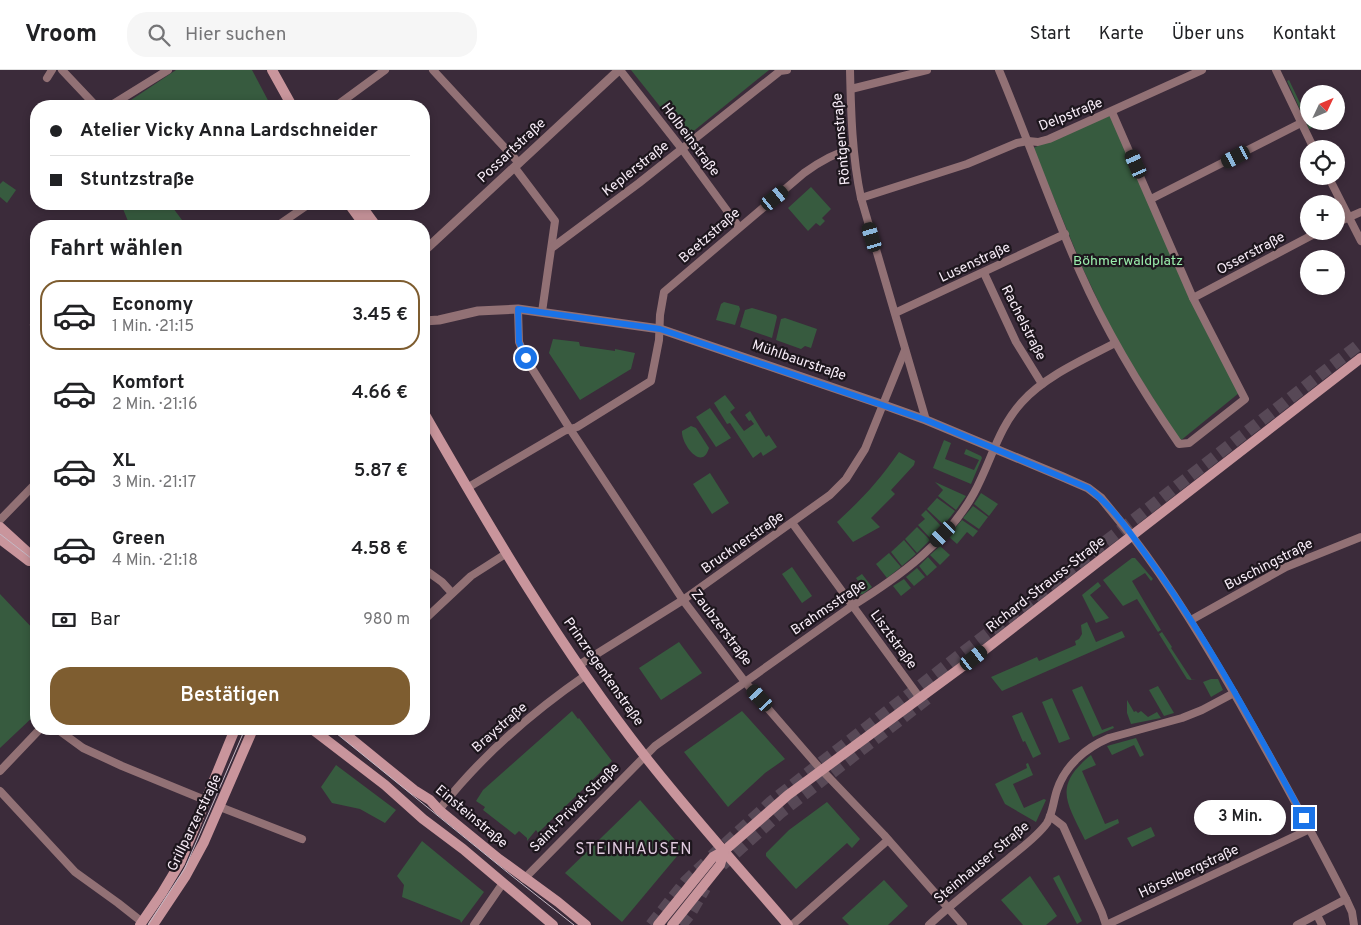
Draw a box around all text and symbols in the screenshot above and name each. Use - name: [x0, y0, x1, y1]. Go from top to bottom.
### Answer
- search box: [127, 12, 477, 57]
- text: Vroom: [25, 20, 97, 50]
- icon: search: [145, 21, 173, 49]
- text: Hier suchen: [185, 23, 286, 47]
- text: Start: [1030, 23, 1071, 46]
- text: Karte: [1099, 23, 1144, 46]
- text: Über uns: [1172, 23, 1244, 46]
- text: Kontakt: [1272, 23, 1336, 46]
- north arrow: [1300, 85, 1345, 130]
- map controls: [1300, 85, 1345, 295]
- street label: Röntgenstraße: [830, 92, 854, 186]
- street label: Delpstraße: [1037, 95, 1105, 135]
- street label: Holbeinstraße: [657, 100, 723, 180]
- street label: Possartstraße: [474, 115, 550, 187]
- text: Atelier Vicky Anna Lardschneider: [80, 119, 378, 143]
- street label: Keplerstraße: [599, 138, 673, 200]
- button: locate: [1300, 140, 1345, 185]
- car: [1219, 144, 1252, 170]
- car: [1123, 147, 1148, 181]
- text: Stuntzstraße: [80, 168, 194, 192]
- car: [758, 183, 791, 213]
- button: +: [1300, 195, 1345, 240]
- street label: Beetzstraße: [676, 205, 744, 267]
- car: [860, 220, 883, 254]
- street label: Osserstraße: [1214, 229, 1288, 279]
- text: Fahrt wählen: [50, 236, 183, 263]
- street label: Lusenstraße: [937, 239, 1013, 287]
- button: −: [1300, 250, 1345, 295]
- park label: Böhmerwaldplatz: [1073, 253, 1183, 270]
- street label: Rachelstraße: [997, 283, 1049, 363]
- icon: car: [52, 293, 97, 338]
- text: Economy: [112, 293, 193, 317]
- text: 3.45 €: [352, 303, 408, 327]
- text: 1 Min. · 21:15: [112, 317, 194, 337]
- street label: Mühlbaurstraße: [750, 337, 848, 385]
- route start: [515, 347, 537, 369]
- icon: car: [52, 371, 97, 416]
- text: Komfort: [112, 371, 184, 395]
- text: 4.66 €: [352, 381, 408, 405]
- text: 2 Min. · 21:16: [112, 395, 198, 415]
- icon: car: [52, 449, 97, 494]
- text: XL: [112, 449, 135, 473]
- text: 5.87 €: [354, 459, 408, 483]
- text: 3 Min. · 21:17: [112, 473, 196, 493]
- street label: Brucknerstraße: [698, 508, 788, 578]
- car: [927, 518, 958, 550]
- icon: car: [52, 527, 97, 572]
- text: Green: [112, 527, 165, 551]
- street label: Richard-Strauss-Straße: [983, 533, 1109, 637]
- street label: Buschingstraße: [1222, 535, 1316, 595]
- text: 4.58 €: [351, 537, 408, 561]
- text: 4 Min. · 21:18: [112, 551, 198, 571]
- street label: Brahmsstraße: [788, 577, 870, 639]
- street label: Zaubzerstraße: [687, 587, 755, 669]
- icon: cash: [50, 606, 78, 634]
- street label: Lisztstraße: [866, 607, 920, 673]
- text: Bar: [90, 608, 120, 632]
- text: 980 m: [363, 610, 410, 630]
- street label: Prinzregentenstraße: [559, 615, 647, 729]
- car: [957, 643, 990, 673]
- button: Bestätigen: [50, 667, 410, 725]
- car: [744, 682, 775, 714]
- street label: Braystraße: [469, 699, 531, 757]
- street label: Saint-Privat-Straße: [527, 760, 623, 856]
- street label: Grillparzerstraße: [164, 772, 226, 874]
- street label: Einsteinstraße: [431, 782, 511, 852]
- callout: 3 Min.: [1194, 800, 1286, 836]
- text: 3 Min.: [1218, 807, 1262, 827]
- route end: [1293, 807, 1315, 829]
- street label: Steinhauser Straße: [931, 818, 1033, 908]
- district label: STEINHAUSEN: [575, 840, 693, 860]
- street label: Hörselbergstraße: [1136, 841, 1242, 903]

